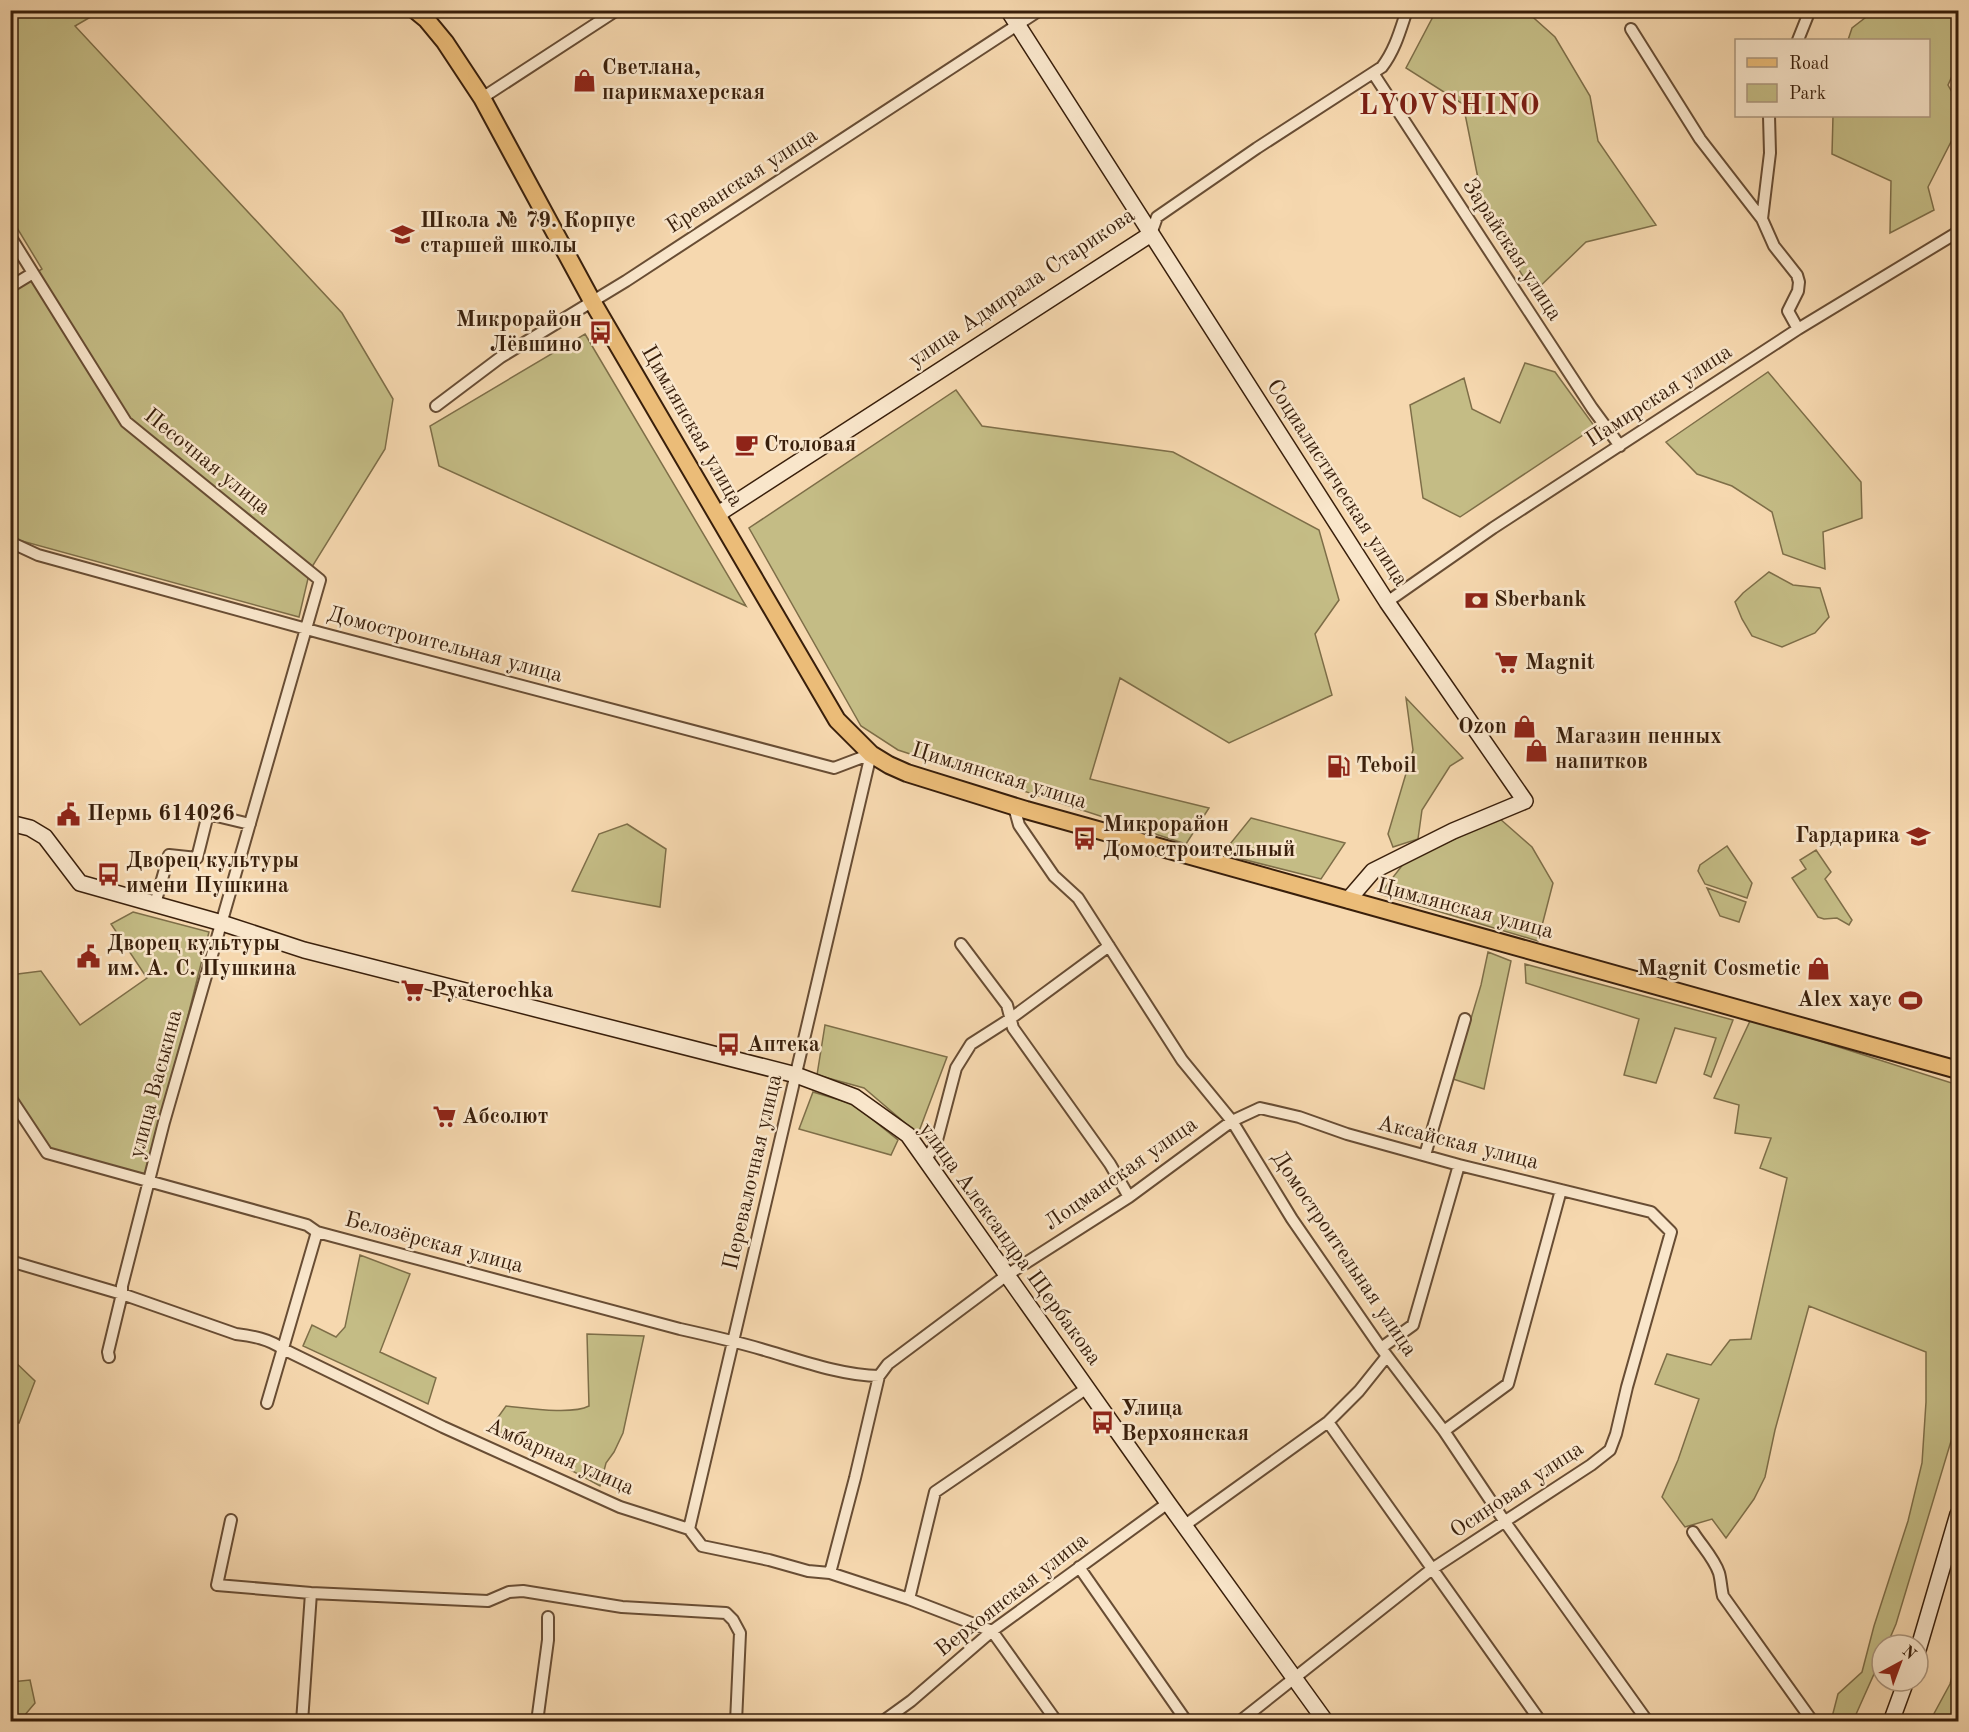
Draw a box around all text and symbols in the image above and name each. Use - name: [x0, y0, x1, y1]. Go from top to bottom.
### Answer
- legend: [1735, 39, 1930, 117]
- text: Road: [1789, 55, 1829, 73]
- place label: Светлана, парикмахерская: [602, 57, 765, 104]
- shop icon: Светлана, парикмахерская: [571, 68, 597, 94]
- text: Park: [1789, 85, 1826, 103]
- district label: LYOVSHINO: [1359, 93, 1541, 121]
- street label: Ереванская улица: [662, 124, 822, 238]
- street label: Зарайская улица: [1458, 175, 1566, 325]
- street label: улица Адмирала Старикова: [905, 204, 1139, 372]
- place label: Школа № 79. Корпус старшей школы: [420, 210, 636, 257]
- school or university icon: Школа № 79. Корпус старшей школы: [389, 221, 415, 247]
- place label: Микрорайон Лёвшино: [456, 309, 582, 356]
- bus stop icon: Микрорайон Лёвшино: [587, 320, 613, 346]
- street label: Памирская улица: [1582, 341, 1736, 451]
- street label: Цимлянская улица: [637, 342, 747, 510]
- street label: Социалистическая улица: [1262, 376, 1412, 590]
- street label: Песочная улица: [140, 404, 275, 520]
- cafe icon: Столовая: [733, 432, 759, 458]
- place label: Столовая: [764, 434, 856, 456]
- bank icon: Sberbank: [1463, 587, 1489, 613]
- place label: Sberbank: [1494, 589, 1587, 611]
- street label: Домостроительная улица: [325, 603, 565, 687]
- supermarket icon: Magnit: [1494, 650, 1520, 676]
- place label: Magnit: [1525, 652, 1595, 674]
- shop icon: Ozon: [1512, 714, 1538, 740]
- place label: Ozon: [1458, 716, 1507, 738]
- place label: Магазин пенных напитков: [1555, 726, 1722, 773]
- shop icon: Магазин пенных напитков: [1524, 737, 1550, 763]
- street label: Цимлянская улица: [909, 739, 1089, 813]
- fuel station icon: Teboil: [1325, 753, 1351, 779]
- place label: Teboil: [1356, 755, 1417, 777]
- public building icon: Пермь 614026: [56, 801, 82, 827]
- place label: Пермь 614026: [87, 803, 235, 825]
- place label: Микрорайон Домостроительный: [1103, 814, 1295, 861]
- school or university icon: Гардарика: [1905, 823, 1931, 849]
- bus stop icon: Микрорайон Домостроительный: [1072, 825, 1098, 851]
- place label: Гардарика: [1795, 825, 1900, 847]
- place label: Дворец культуры имени Пушкина: [126, 850, 299, 897]
- bus stop icon: Дворец культуры имени Пушкина: [95, 861, 121, 887]
- street label: Цимлянская улица: [1374, 875, 1556, 943]
- place label: Дворец культуры им. А. С. Пушкина: [107, 933, 297, 980]
- public building icon: Дворец культуры им. А. С. Пушкина: [76, 944, 102, 970]
- shop icon: Magnit Cosmetic: [1806, 956, 1832, 982]
- place label: Magnit Cosmetic: [1637, 958, 1801, 980]
- supermarket icon: Pyaterochka: [400, 978, 426, 1004]
- place label: Pyaterochka: [431, 980, 553, 1002]
- sports icon: Alex хаус: [1897, 987, 1923, 1013]
- place label: Alex хаус: [1797, 989, 1892, 1011]
- street label: улица Васькина: [126, 1007, 186, 1161]
- bus stop icon: Аптека: [716, 1032, 742, 1058]
- place label: Аптека: [747, 1034, 820, 1056]
- street label: Перевалочная улица: [720, 1072, 786, 1272]
- supermarket icon: Абсолют: [431, 1104, 457, 1130]
- place label: Абсолют: [462, 1106, 548, 1128]
- street label: Аксайская улица: [1375, 1112, 1541, 1174]
- street label: Лоцманская улица: [1041, 1113, 1202, 1235]
- street label: улица Александра Щербакова: [915, 1118, 1105, 1370]
- street label: Домостроительная улица: [1267, 1147, 1421, 1361]
- street label: Белозёрская улица: [342, 1209, 526, 1277]
- place label: Улица Верхоянская: [1121, 1398, 1249, 1445]
- bus stop icon: Улица Верхоянская: [1090, 1409, 1116, 1435]
- street label: Амбарная улица: [483, 1415, 637, 1500]
- street label: Осиновая улица: [1447, 1437, 1588, 1542]
- street label: Верхоянская улица: [932, 1529, 1093, 1661]
- north arrow: [1870, 1633, 1930, 1693]
- text: N: [1899, 1643, 1919, 1664]

